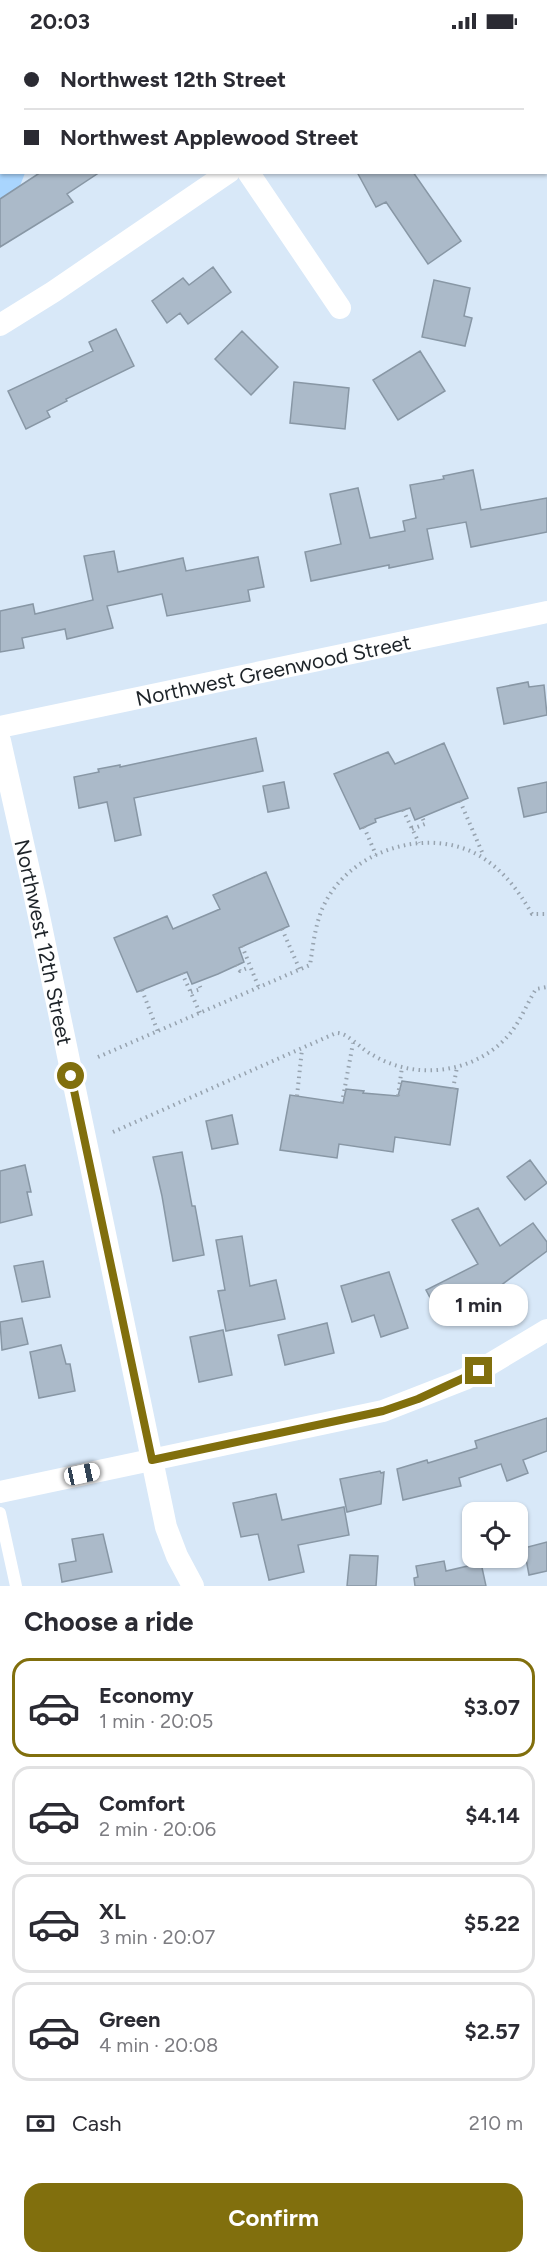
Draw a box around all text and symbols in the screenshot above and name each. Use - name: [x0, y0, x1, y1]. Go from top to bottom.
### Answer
- text: 20:03: [30, 8, 90, 35]
- text: Northwest 12th Street: [60, 66, 286, 93]
- text: Northwest Applewood Street: [60, 124, 359, 151]
- street label: Northwest Greenwood Street: [133, 629, 413, 711]
- street label: Northwest 12th Street: [10, 837, 78, 1047]
- route start: [57, 1062, 84, 1089]
- callout: 1 min: [430, 1284, 528, 1326]
- text: 1 min: [455, 1293, 502, 1317]
- route end: [465, 1357, 492, 1384]
- car: [63, 1461, 101, 1487]
- map controls: [462, 1502, 528, 1568]
- button: locate: [462, 1502, 528, 1568]
- text: Choose a ride: [24, 1605, 193, 1638]
- icon: car: [27, 1681, 81, 1735]
- text: Economy: [99, 1682, 194, 1709]
- text: $3.07: [464, 1694, 520, 1721]
- text: 1 min · 20:05: [99, 1709, 213, 1733]
- icon: car: [27, 1789, 81, 1843]
- text: Comfort: [99, 1790, 185, 1817]
- text: $4.14: [465, 1802, 520, 1829]
- text: 2 min · 20:06: [99, 1817, 216, 1841]
- icon: car: [27, 1897, 81, 1951]
- text: XL: [99, 1898, 126, 1925]
- text: $5.22: [464, 1910, 520, 1937]
- text: 3 min · 20:07: [99, 1925, 215, 1949]
- icon: car: [27, 2005, 81, 2059]
- text: Green: [99, 2006, 161, 2033]
- text: $2.57: [465, 2018, 520, 2045]
- text: 4 min · 20:08: [99, 2033, 218, 2057]
- icon: cash: [24, 2107, 57, 2140]
- text: Cash: [72, 2110, 122, 2137]
- text: 210 m: [469, 2111, 523, 2135]
- button: Confirm: [24, 2183, 523, 2252]

